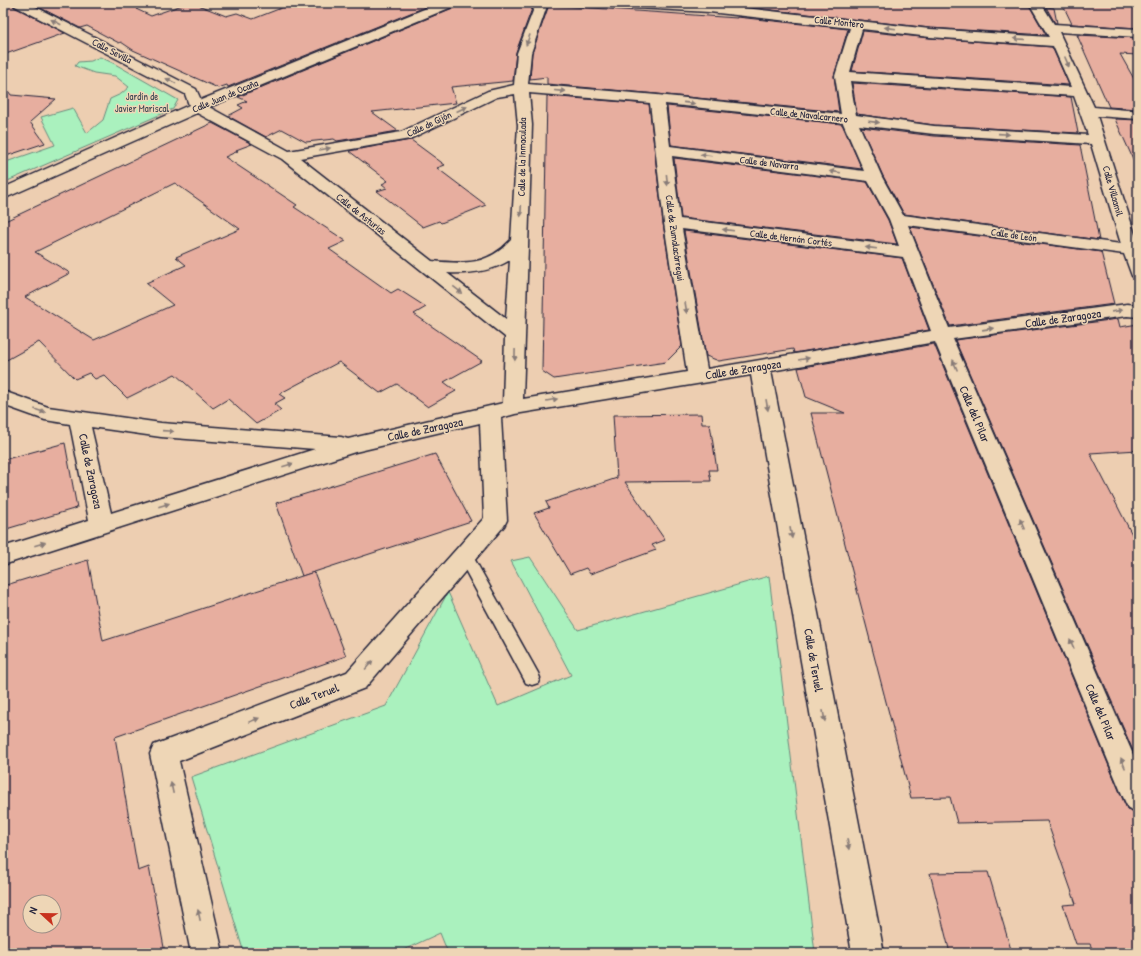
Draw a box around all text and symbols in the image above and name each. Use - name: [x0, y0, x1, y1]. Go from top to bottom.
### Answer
- street label: Calle Montero: [814, 13, 864, 31]
- one-way arrow: [50, 19, 62, 25]
- one-way arrow: [884, 25, 896, 31]
- one-way arrow: [525, 34, 531, 46]
- street label: Calle Sevilla: [90, 35, 134, 67]
- one-way arrow: [1013, 35, 1025, 42]
- one-way arrow: [1064, 56, 1070, 67]
- street label: Calle Juan de Ocaña: [190, 76, 260, 116]
- one-way arrow: [166, 78, 177, 85]
- one-way arrow: [554, 88, 566, 95]
- park label: Jardín de Javier Mariscal: [115, 90, 169, 115]
- one-way arrow: [683, 99, 695, 106]
- street label: Calle de Navalcarnero: [770, 104, 848, 126]
- one-way arrow: [457, 106, 468, 112]
- street label: Calle de Gijón: [404, 108, 454, 140]
- street label: Calle de la Inmaculada: [515, 117, 529, 197]
- one-way arrow: [868, 119, 880, 125]
- one-way arrow: [997, 130, 1010, 137]
- one-way arrow: [319, 146, 332, 152]
- one-way arrow: [700, 152, 713, 158]
- street label: Calle de Navarra: [739, 153, 799, 173]
- street label: Calle Villaamil: [1100, 164, 1126, 218]
- one-way arrow: [829, 168, 841, 175]
- one-way arrow: [664, 174, 670, 186]
- street label: Calle de Asturias: [333, 190, 389, 238]
- street label: Calle de Zumalacárregui: [663, 194, 687, 282]
- one-way arrow: [518, 205, 524, 218]
- street label: Calle de León: [990, 225, 1038, 245]
- one-way arrow: [722, 227, 734, 233]
- street label: Calle de Hernán Cortés: [749, 227, 833, 250]
- one-way arrow: [865, 245, 877, 251]
- one-way arrow: [452, 285, 463, 294]
- one-way arrow: [683, 302, 689, 314]
- street label: Calle de Zaragoza: [1024, 304, 1102, 332]
- one-way arrow: [1111, 308, 1123, 314]
- one-way arrow: [982, 325, 994, 332]
- one-way arrow: [511, 349, 518, 361]
- street label: Calle de Zaragoza: [704, 355, 782, 383]
- one-way arrow: [798, 356, 811, 362]
- one-way arrow: [951, 359, 957, 371]
- street label: Calle del Pilar: [955, 383, 995, 445]
- one-way arrow: [546, 397, 558, 403]
- one-way arrow: [764, 399, 770, 411]
- one-way arrow: [34, 409, 46, 415]
- street label: Calle de Zaragoza: [386, 413, 464, 445]
- one-way arrow: [162, 428, 174, 434]
- street label: Calle de Zaragoza: [75, 432, 107, 510]
- one-way arrow: [282, 462, 294, 468]
- one-way arrow: [158, 502, 170, 508]
- one-way arrow: [1018, 517, 1024, 529]
- one-way arrow: [788, 527, 794, 539]
- one-way arrow: [34, 541, 46, 547]
- street label: Calle de Teruel: [800, 627, 828, 694]
- one-way arrow: [1069, 637, 1075, 649]
- one-way arrow: [365, 660, 374, 671]
- street label: Calle Teruel: [287, 679, 342, 713]
- street label: Calle del Pilar: [1081, 681, 1121, 743]
- one-way arrow: [822, 710, 828, 722]
- one-way arrow: [248, 716, 260, 722]
- one-way arrow: [1120, 758, 1126, 769]
- one-way arrow: [168, 782, 174, 794]
- one-way arrow: [845, 838, 851, 850]
- north arrow: [22, 894, 62, 934]
- text: N: [25, 905, 40, 916]
- one-way arrow: [195, 909, 201, 921]

